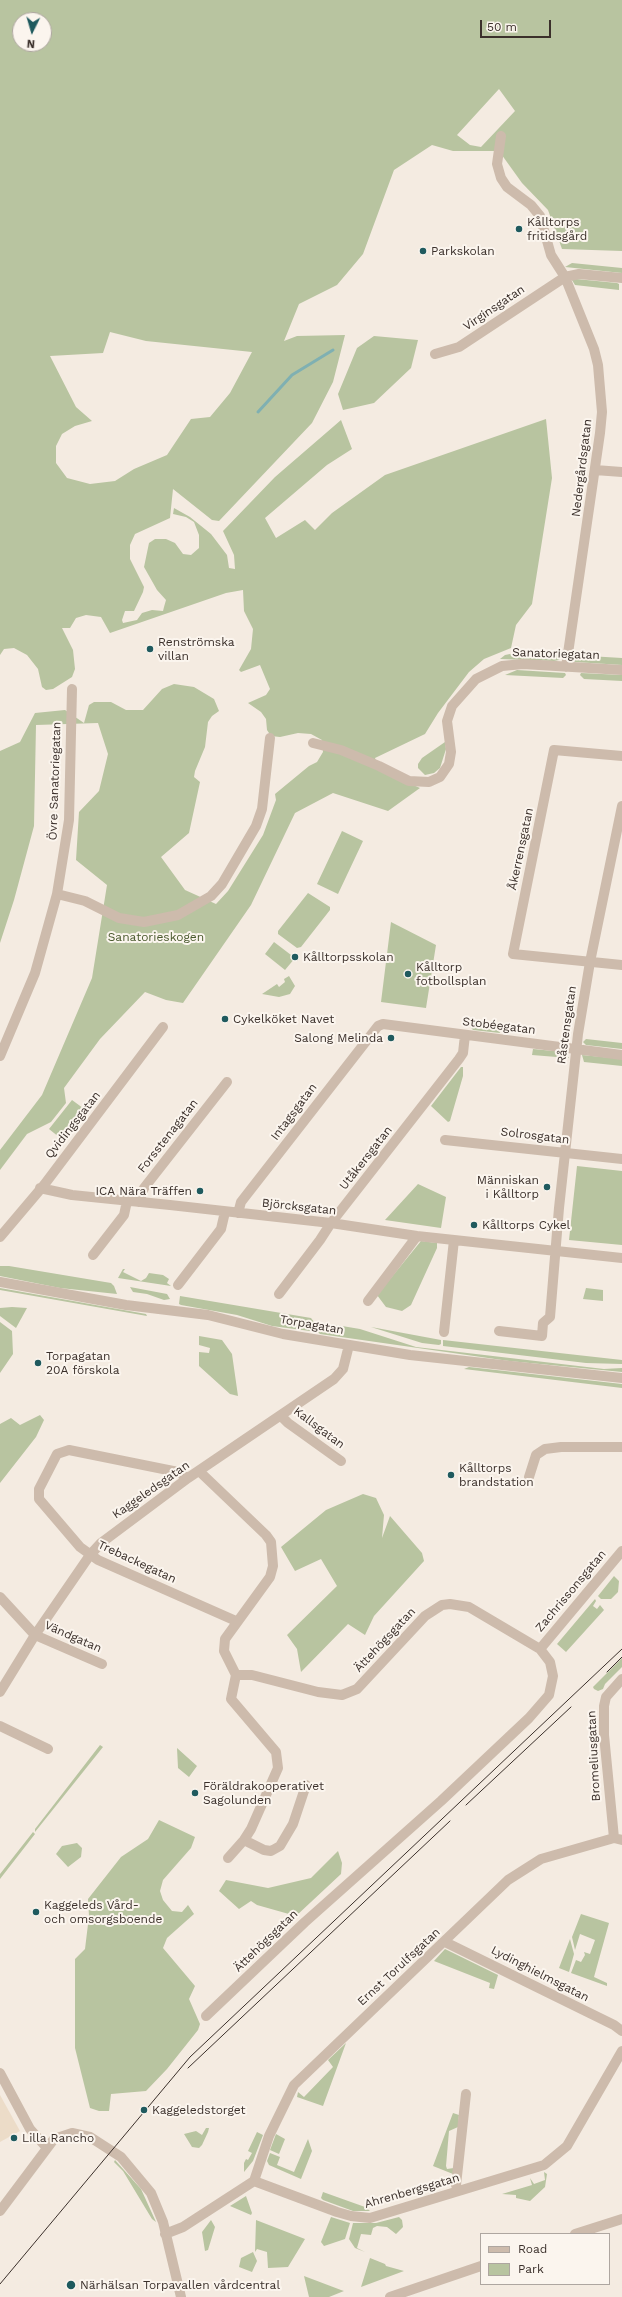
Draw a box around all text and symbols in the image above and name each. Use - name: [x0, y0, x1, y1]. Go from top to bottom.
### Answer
- north arrow: [12, 12, 52, 52]
- scale bar: [482, 12, 553, 38]
- text: 50 m: [487, 20, 517, 34]
- text: N: [26, 37, 36, 50]
- place label: Kålltorps fritidsgård: [527, 215, 587, 243]
- marker: Kålltorps fritidsgård: [514, 224, 524, 234]
- place label: Parkskolan: [431, 244, 495, 258]
- marker: Parkskolan: [418, 246, 428, 256]
- street label: Virginsgatan: [461, 282, 527, 334]
- street label: Nedergårdsgatan: [569, 418, 595, 518]
- place label: Renströmska villan: [158, 635, 235, 663]
- marker: Renströmska villan: [145, 644, 155, 654]
- street label: Sanatoriegatan: [512, 645, 600, 663]
- street label: Övre Sanatoriegatan: [46, 721, 64, 841]
- street label: Åkerrensgatan: [505, 806, 537, 892]
- park label: Sanatorieskogen: [108, 930, 204, 944]
- place label: Kålltorpsskolan: [303, 950, 394, 964]
- marker: Kålltorpsskolan: [290, 952, 300, 962]
- place label: Kålltorp fotbollsplan: [416, 960, 486, 988]
- marker: Kålltorp fotbollsplan: [403, 969, 413, 979]
- street label: Råstensgatan: [554, 985, 580, 1065]
- place label: Cykelköket Navet: [233, 1012, 334, 1026]
- marker: Cykelköket Navet: [220, 1014, 230, 1024]
- street label: Stobéegatan: [462, 1014, 536, 1038]
- place label: Salong Melinda: [294, 1031, 383, 1045]
- marker: Salong Melinda: [386, 1033, 396, 1043]
- street label: Intagsgatan: [268, 1081, 320, 1143]
- street label: Qvidingsgatan: [42, 1088, 104, 1162]
- street label: Forsstenagatan: [135, 1096, 201, 1176]
- street label: Utåkersgatan: [337, 1123, 395, 1193]
- street label: Solrosgatan: [500, 1125, 570, 1147]
- place label: Människan i Kålltorp: [477, 1173, 539, 1201]
- marker: Människan i Kålltorp: [542, 1182, 552, 1192]
- place label: ICA Nära Träffen: [96, 1184, 192, 1198]
- marker: ICA Nära Träffen: [195, 1186, 205, 1196]
- street label: Björcksgatan: [261, 1196, 337, 1218]
- place label: Kålltorps Cykel: [482, 1218, 570, 1232]
- marker: Kålltorps Cykel: [469, 1220, 479, 1230]
- street label: Torpagatan: [279, 1312, 345, 1338]
- place label: Torpagatan 20A förskola: [46, 1349, 119, 1377]
- marker: Torpagatan 20A förskola: [33, 1358, 43, 1368]
- street label: Kallsgatan: [291, 1404, 347, 1452]
- street label: Kaggeledsgatan: [110, 1458, 192, 1522]
- place label: Kålltorps brandstation: [459, 1461, 534, 1489]
- marker: Kålltorps brandstation: [446, 1470, 456, 1480]
- street label: Trebackegatan: [96, 1538, 178, 1586]
- street label: Zachrissonsgatan: [533, 1547, 609, 1635]
- street label: Ättehögsgatan: [351, 1605, 419, 1675]
- street label: Vändgatan: [42, 1618, 104, 1656]
- street label: Bromeliusgatan: [584, 1710, 604, 1802]
- place label: Föräldrakooperativet Sagolunden: [203, 1779, 324, 1807]
- marker: Föräldrakooperativet Sagolunden: [190, 1788, 200, 1798]
- place label: Kaggeleds Vård- och omsorgsboende: [44, 1898, 162, 1926]
- marker: Kaggeleds Vård- och omsorgsboende: [31, 1907, 41, 1917]
- street label: Ättehögsgatan: [231, 1907, 301, 1975]
- street label: Ernst Torulfsgatan: [355, 1925, 443, 2009]
- street label: Lydinghielmsgatan: [489, 1943, 591, 2005]
- place label: Kaggeledstorget: [152, 2103, 246, 2117]
- marker: Kaggeledstorget: [139, 2105, 149, 2115]
- place label: Lilla Rancho: [22, 2131, 94, 2145]
- marker: Lilla Rancho: [9, 2133, 19, 2143]
- street label: Ahrenbergsgatan: [363, 2171, 461, 2211]
- legend: [480, 2233, 610, 2285]
- text: Road: [518, 2242, 547, 2256]
- text: Park: [518, 2262, 544, 2276]
- place label: Närhälsan Torpavallen vårdcentral: [80, 2278, 280, 2292]
- marker: Närhälsan Torpavallen vårdcentral: [65, 2279, 77, 2291]

